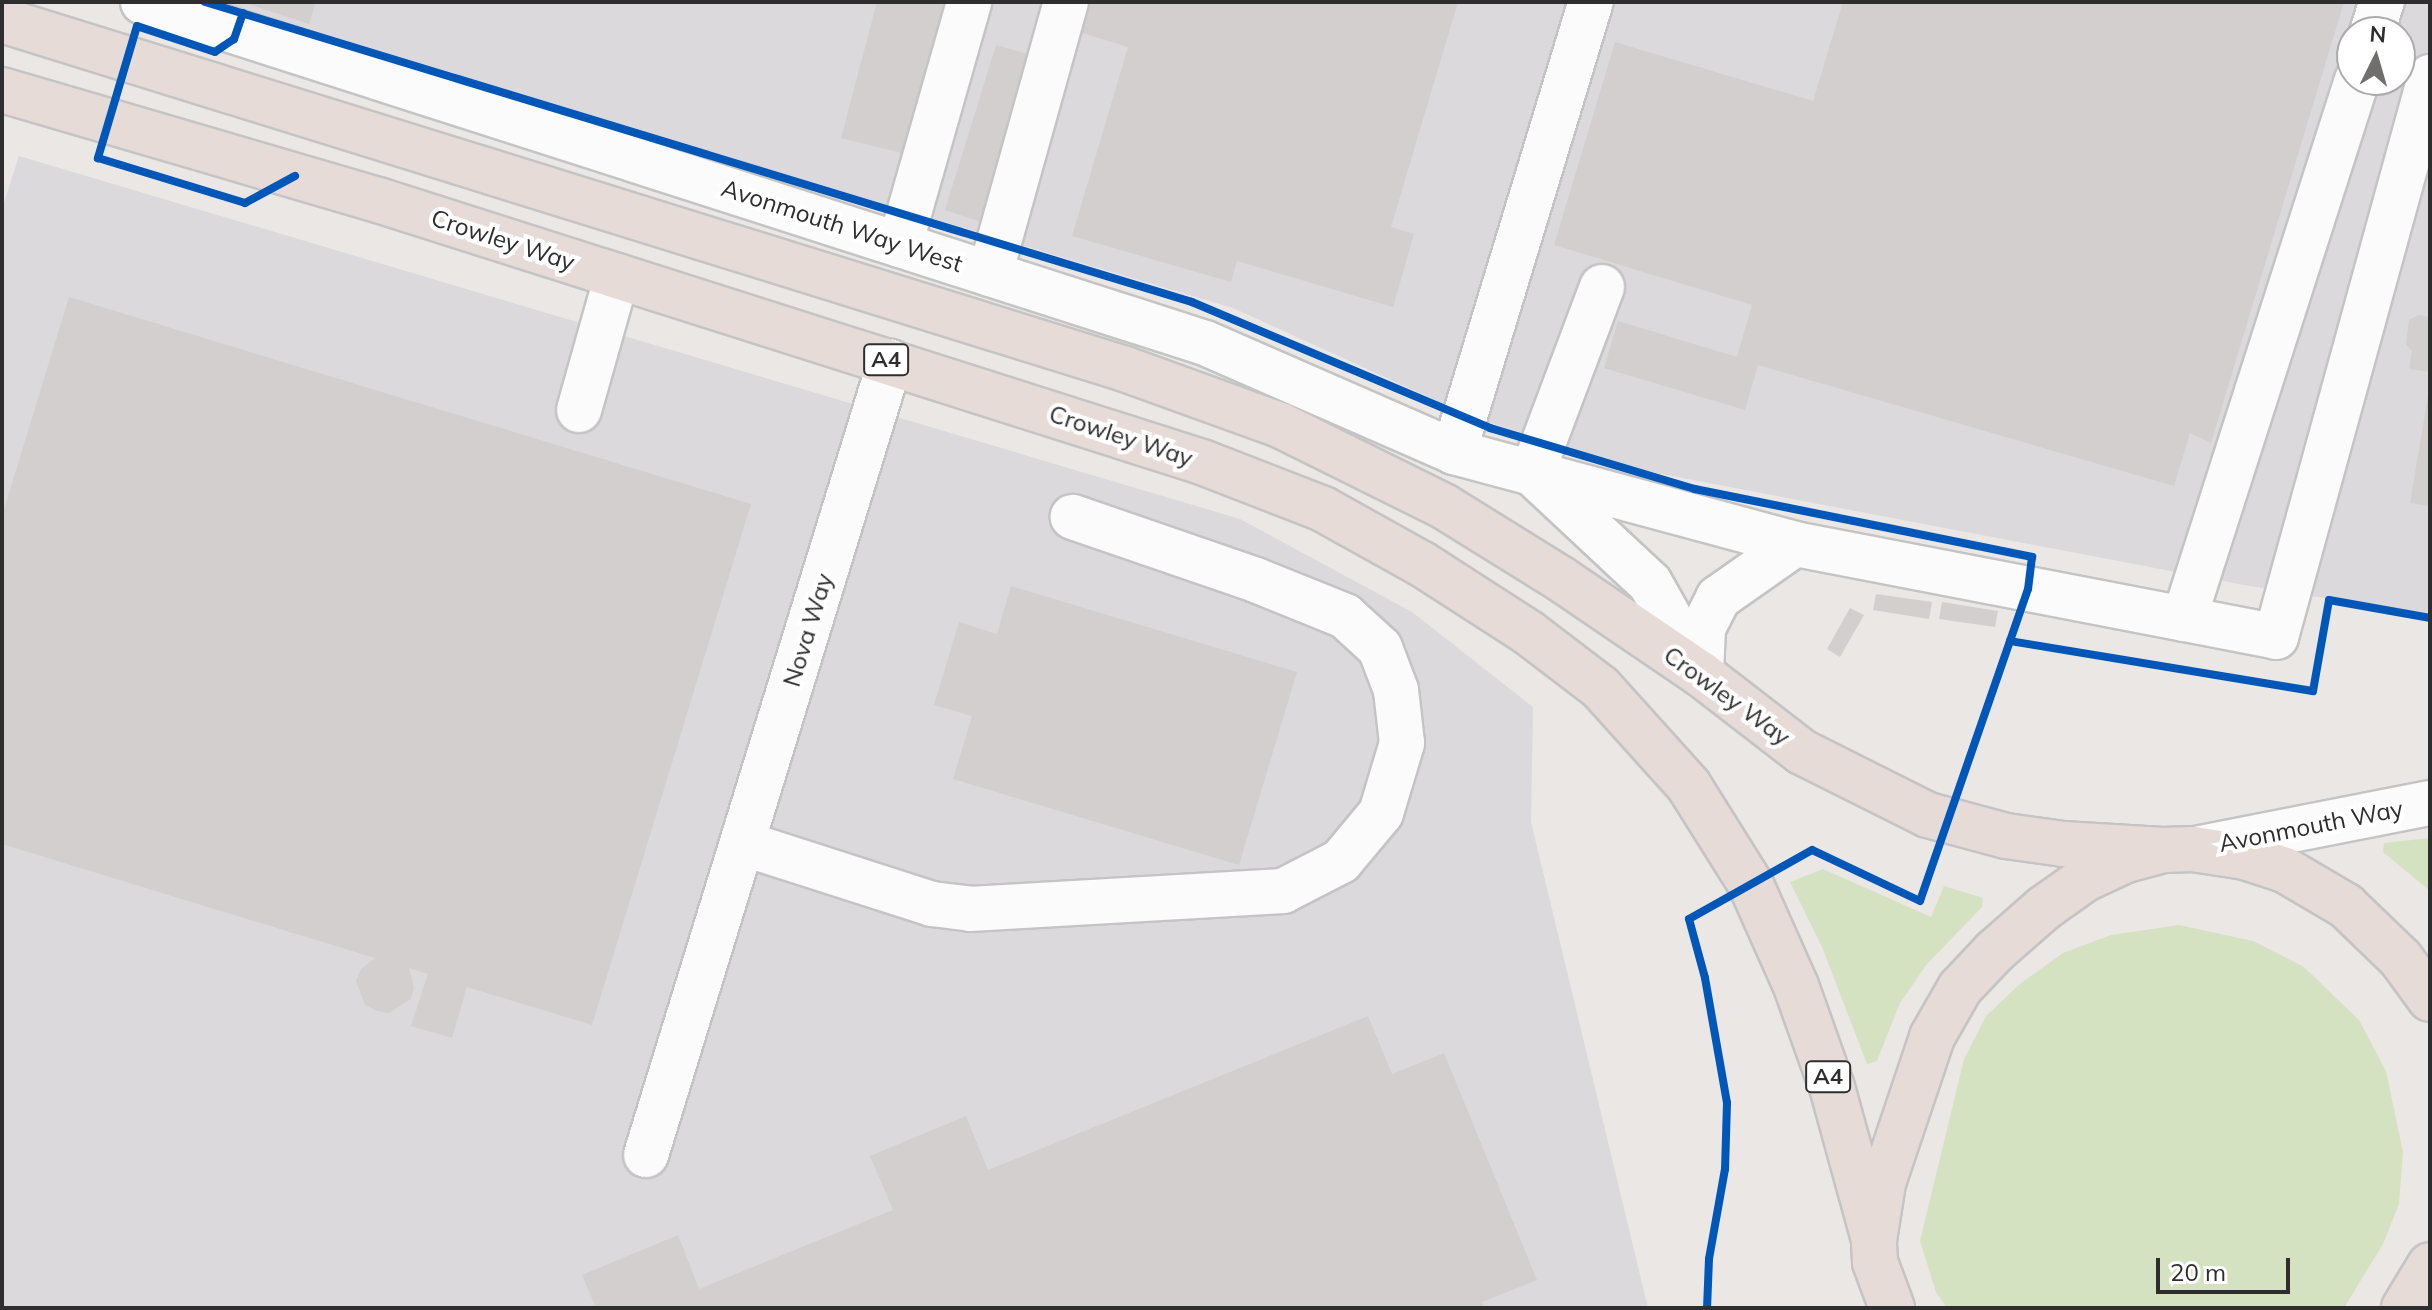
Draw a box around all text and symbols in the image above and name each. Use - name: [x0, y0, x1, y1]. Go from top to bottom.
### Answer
- north arrow: [2336, 16, 2416, 96]
- text: N: [2368, 19, 2387, 49]
- street label: Avonmouth Way West: [718, 173, 966, 279]
- street label: Crowley Way: [428, 203, 578, 277]
- road number: A4: [862, 342, 910, 378]
- street label: Crowley Way: [1046, 399, 1196, 473]
- street label: Nova Way: [777, 570, 839, 690]
- street label: Crowley Way: [1658, 640, 1796, 752]
- street label: Avonmouth Way: [2216, 794, 2406, 858]
- road number: A4: [1804, 1059, 1852, 1095]
- scale bar: [2160, 1242, 2294, 1292]
- text: 20 m: [2170, 1257, 2226, 1287]

